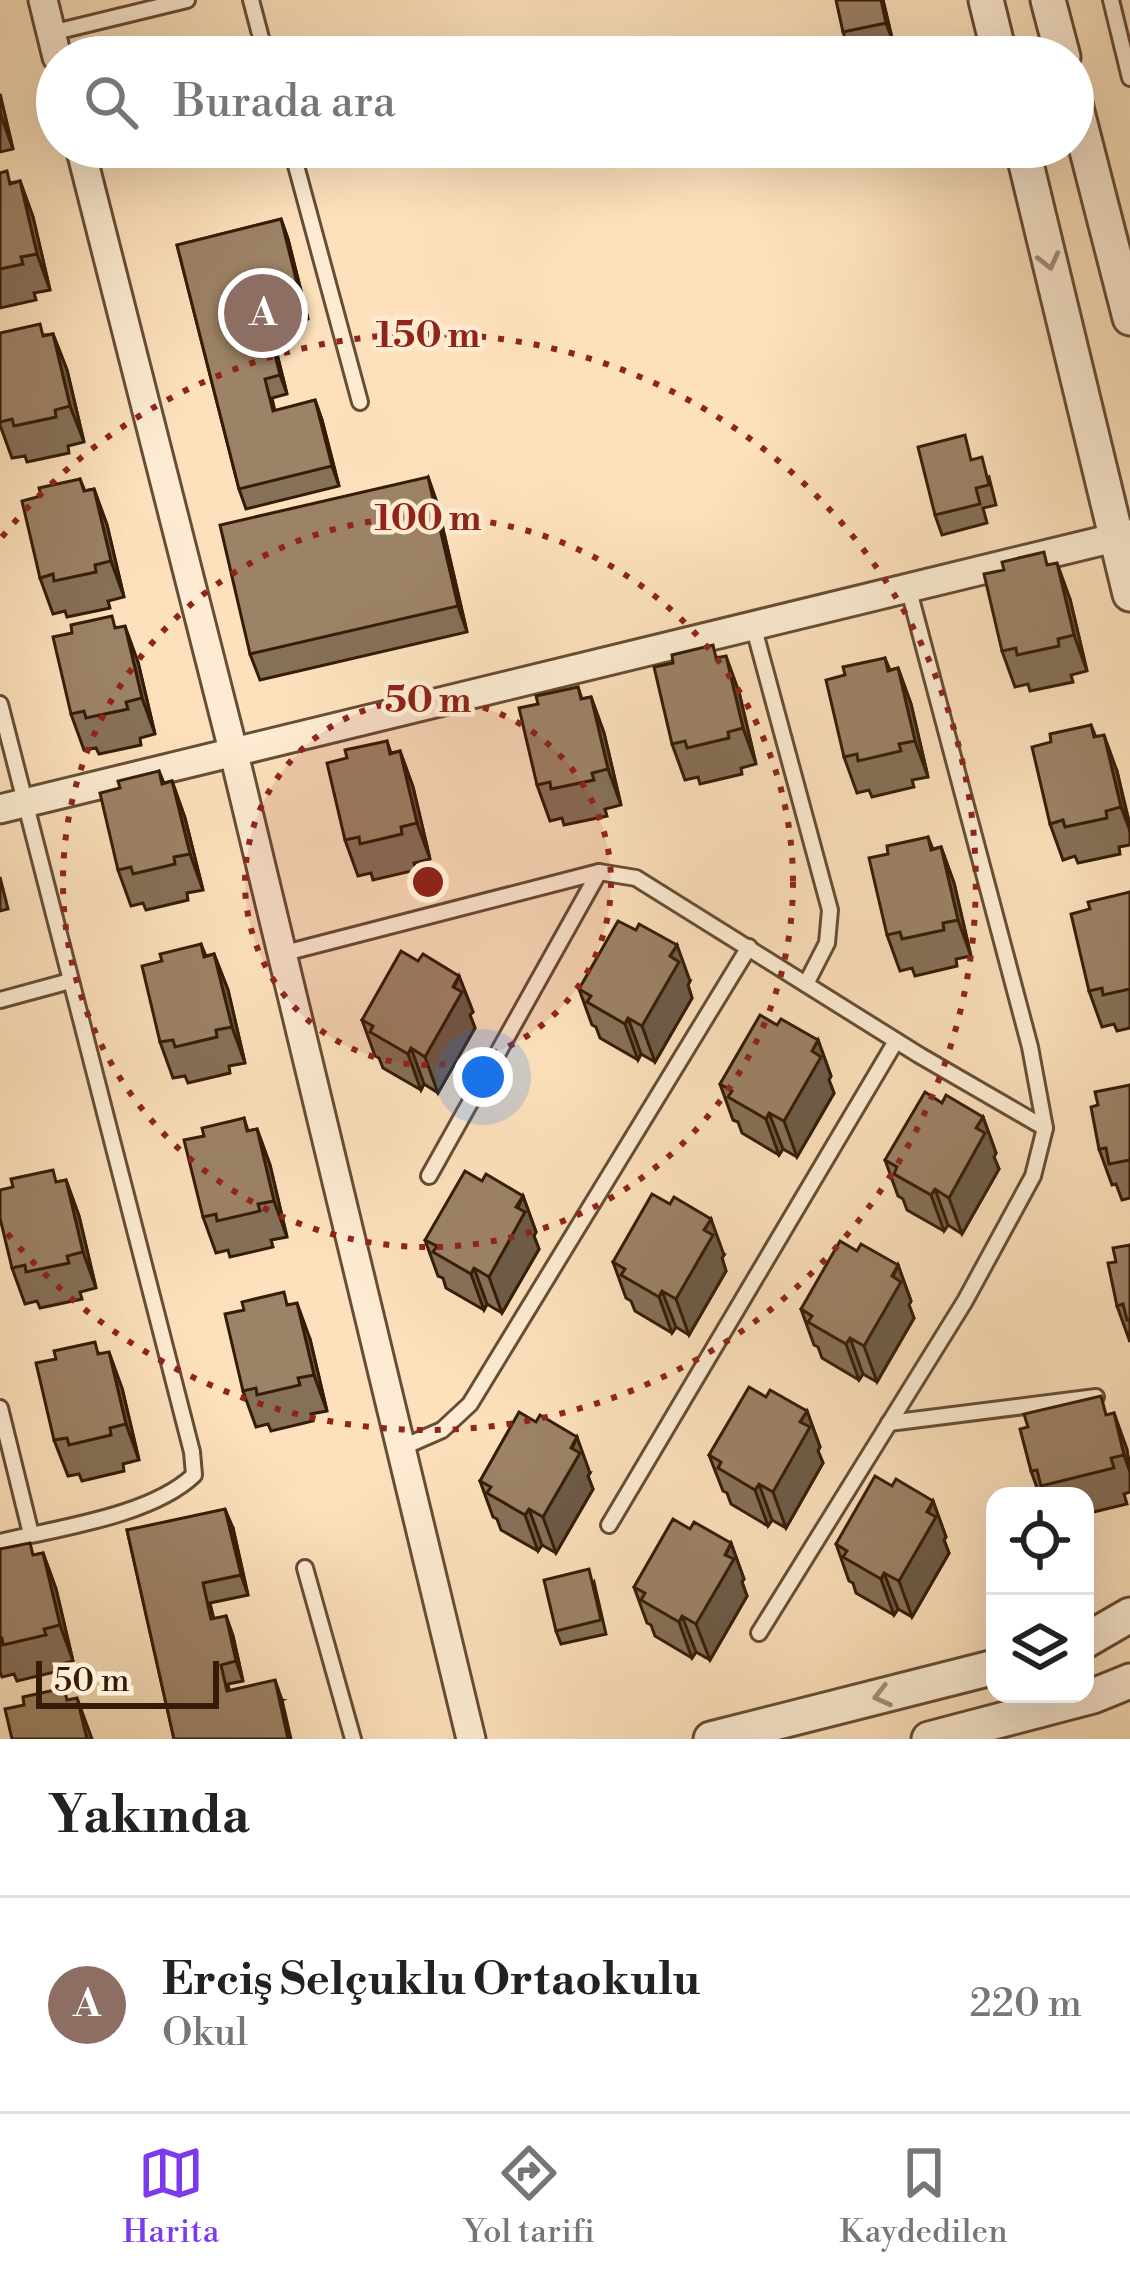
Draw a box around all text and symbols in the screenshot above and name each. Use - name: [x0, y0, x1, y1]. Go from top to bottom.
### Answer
- search box: [36, 36, 1094, 168]
- icon: search: [78, 69, 144, 135]
- text: Burada ara: [174, 74, 396, 131]
- one-way arrow: [1035, 250, 1060, 270]
- pin: A: [224, 268, 302, 358]
- text: 150 m: [376, 314, 480, 359]
- text: 100 m: [375, 497, 482, 542]
- text: 50 m: [384, 679, 472, 724]
- centre of rings: [407, 861, 449, 903]
- your location: [453, 1047, 513, 1107]
- map controls: [986, 1487, 1094, 1703]
- button: locate: [986, 1487, 1094, 1595]
- button: layers: [986, 1595, 1094, 1703]
- scale bar: [36, 1655, 219, 1708]
- text: 50 m: [54, 1661, 130, 1702]
- one-way arrow: [872, 1682, 892, 1707]
- text: Yakında: [48, 1785, 250, 1849]
- text: Erciş Selçuklu Ortaokulu: [162, 1952, 700, 2009]
- text: A: [73, 1980, 101, 2029]
- text: 220 m: [969, 1980, 1082, 2029]
- text: Okul: [162, 2009, 248, 2058]
- tab: Harita: [122, 2140, 219, 2253]
- tab: Yol tarifi: [464, 2140, 595, 2253]
- tab: Kaydedilen: [839, 2140, 1008, 2253]

